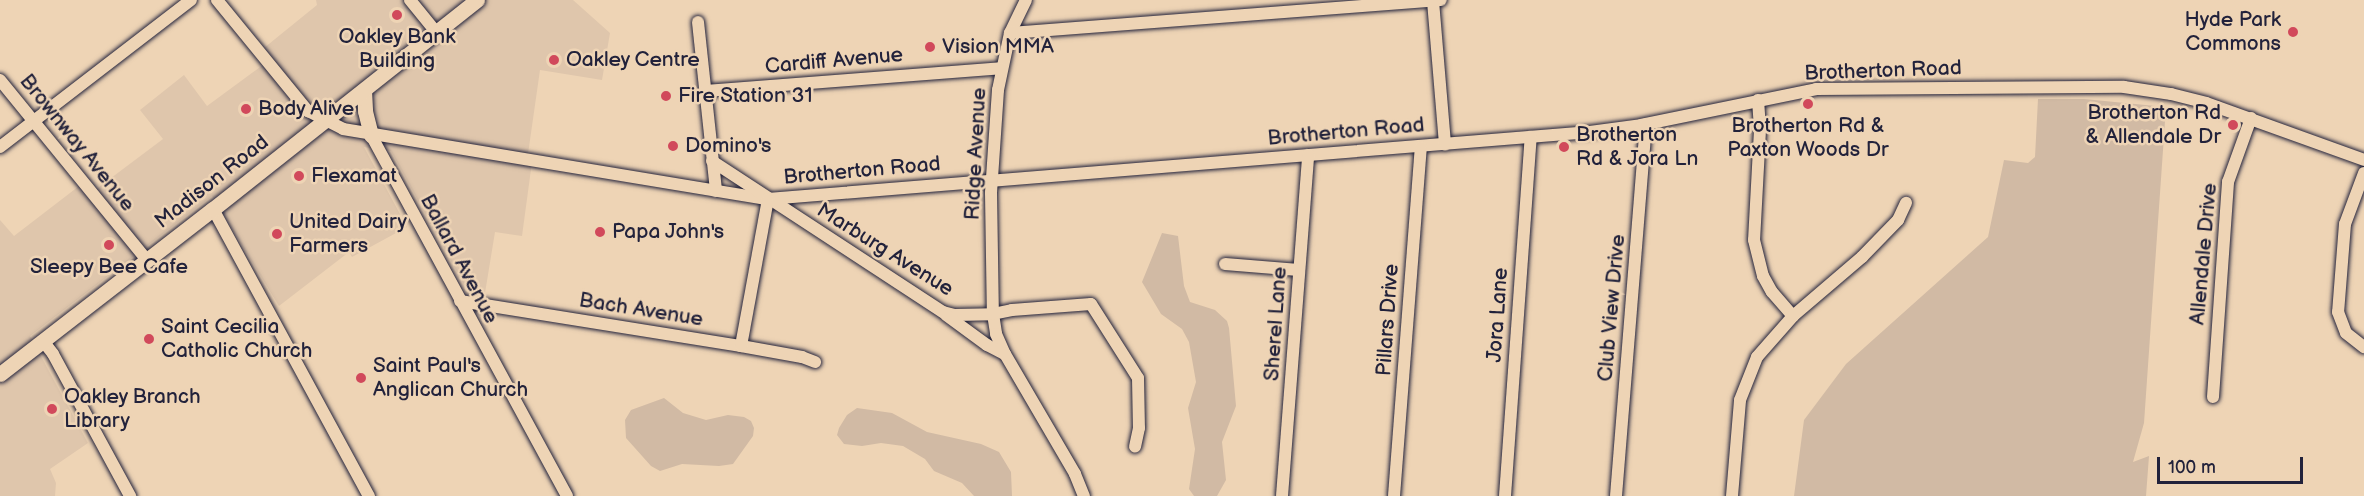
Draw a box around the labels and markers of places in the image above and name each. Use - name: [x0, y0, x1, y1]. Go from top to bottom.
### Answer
- place label: Hyde Park Commons: [2184, 7, 2281, 57]
- marker: Oakley Bank Building: [390, 8, 404, 22]
- place label: Oakley Bank Building: [338, 24, 456, 74]
- marker: Hyde Park Commons: [2286, 25, 2300, 39]
- place label: Vision MMA: [942, 34, 1054, 60]
- marker: Vision MMA: [923, 40, 937, 54]
- place label: Oakley Centre: [566, 47, 701, 73]
- marker: Oakley Centre: [547, 53, 561, 67]
- place label: Fire Station 31: [678, 83, 813, 109]
- marker: Fire Station 31: [659, 89, 673, 103]
- place label: Body Alive: [258, 96, 356, 122]
- marker: Brotherton Rd & Paxton Woods Dr: [1801, 97, 1815, 111]
- place label: Brotherton Rd & Allendale Dr: [2086, 100, 2221, 150]
- marker: Body Alive: [239, 102, 253, 116]
- place label: Brotherton Rd & Paxton Woods Dr: [1727, 113, 1889, 163]
- marker: Brotherton Rd & Allendale Dr: [2226, 118, 2240, 132]
- place label: Brotherton Rd & Jora Ln: [1576, 122, 1699, 172]
- place label: Domino's: [685, 133, 771, 159]
- marker: Domino's: [666, 139, 680, 153]
- marker: Brotherton Rd & Jora Ln: [1557, 140, 1571, 154]
- place label: Flexamat: [311, 163, 397, 189]
- marker: Flexamat: [292, 169, 306, 183]
- place label: United Dairy Farmers: [289, 209, 407, 259]
- place label: Papa John's: [612, 219, 725, 245]
- marker: Papa John's: [593, 225, 607, 239]
- marker: United Dairy Farmers: [270, 227, 284, 241]
- marker: Sleepy Bee Cafe: [102, 238, 116, 252]
- place label: Sleepy Bee Cafe: [29, 254, 189, 280]
- place label: Saint Cecilia Catholic Church: [161, 314, 312, 364]
- marker: Saint Cecilia Catholic Church: [142, 332, 156, 346]
- place label: Saint Paul's Anglican Church: [373, 353, 528, 403]
- marker: Saint Paul's Anglican Church: [354, 371, 368, 385]
- place label: Oakley Branch Library: [64, 384, 202, 434]
- marker: Oakley Branch Library: [45, 402, 59, 416]

